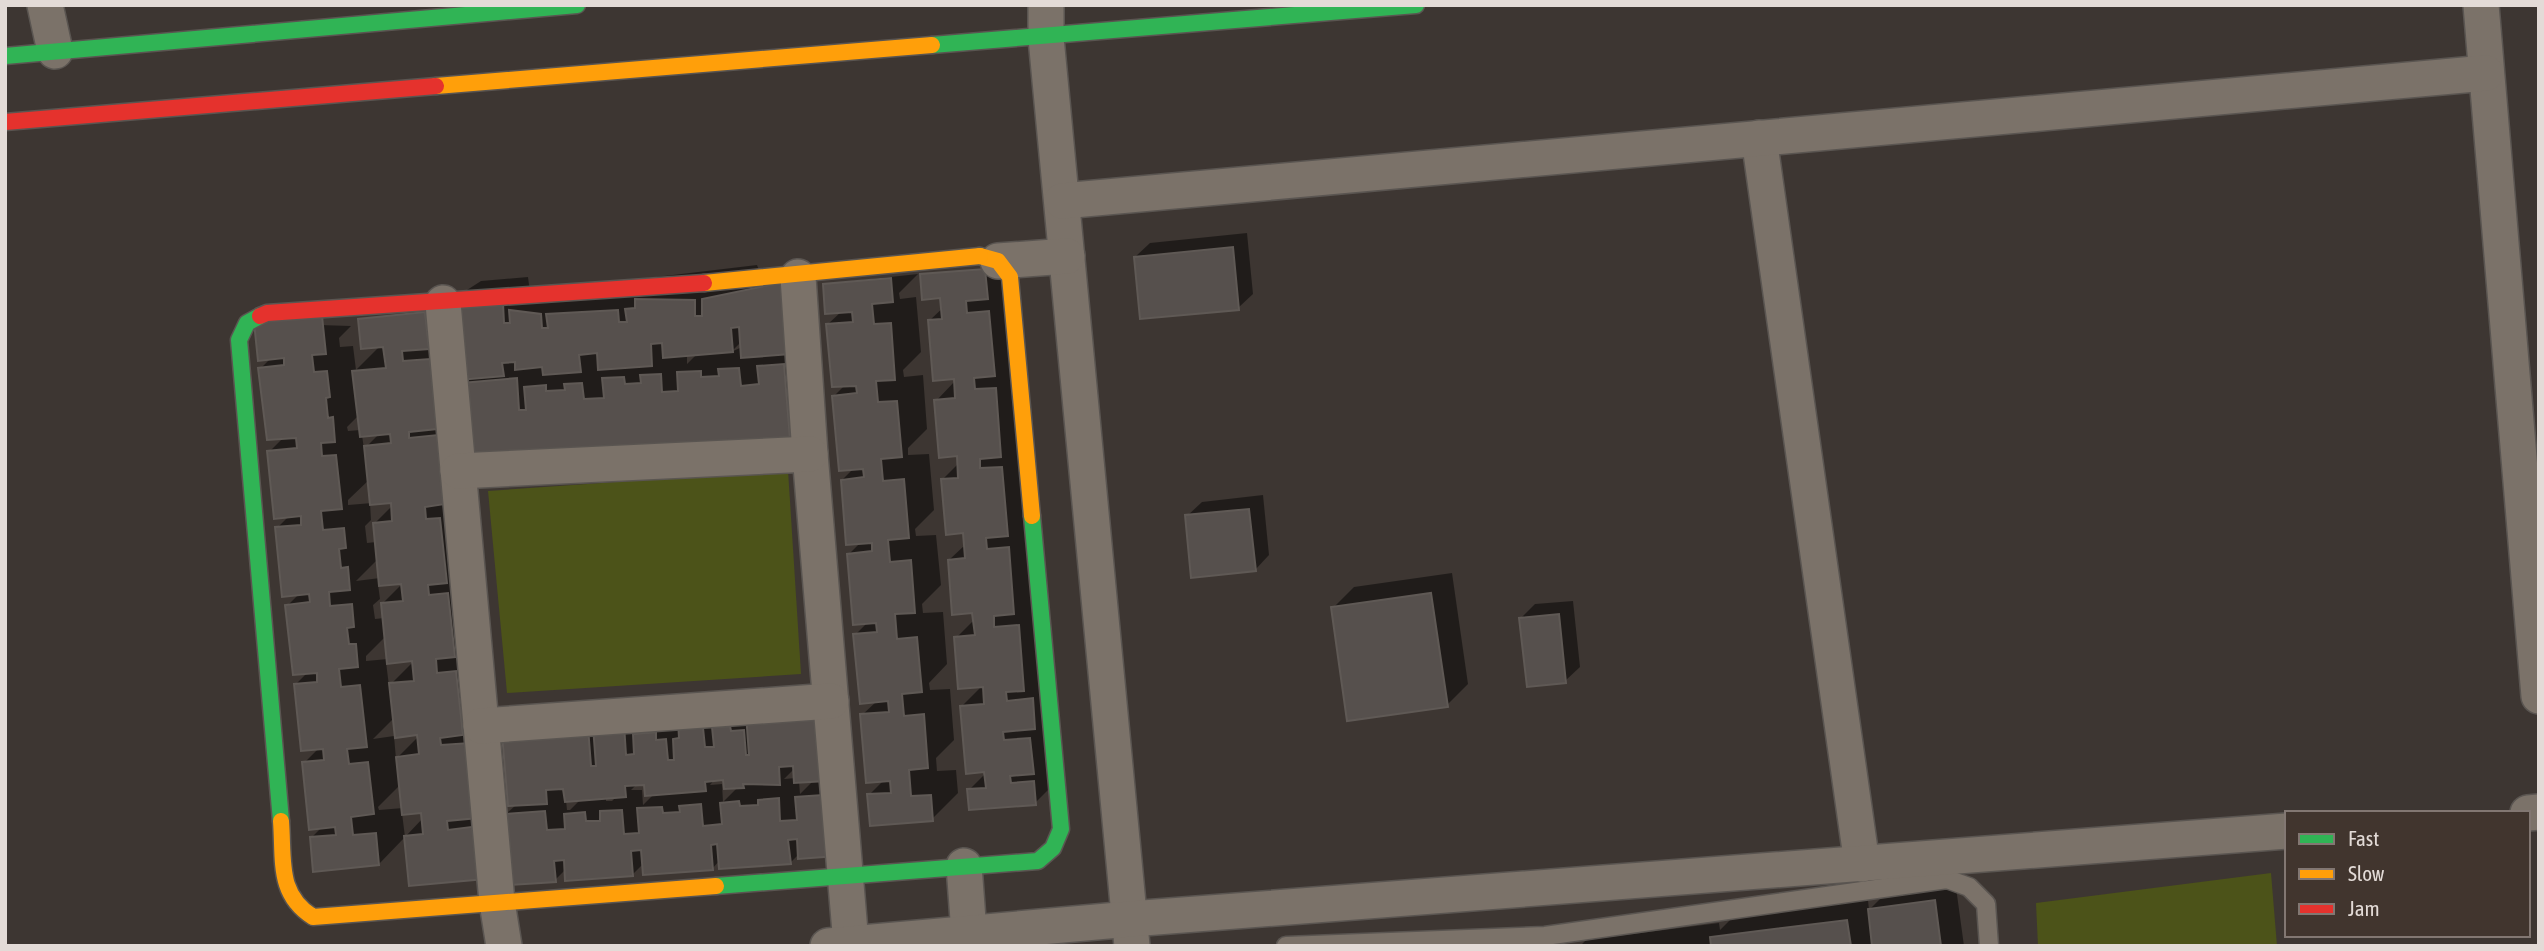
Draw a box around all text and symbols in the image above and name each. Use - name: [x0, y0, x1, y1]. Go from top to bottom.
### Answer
- legend: [2285, 811, 2530, 937]
- text: Fast: [2348, 826, 2379, 850]
- text: Slow: [2348, 861, 2385, 885]
- text: Jam: [2348, 896, 2380, 920]

